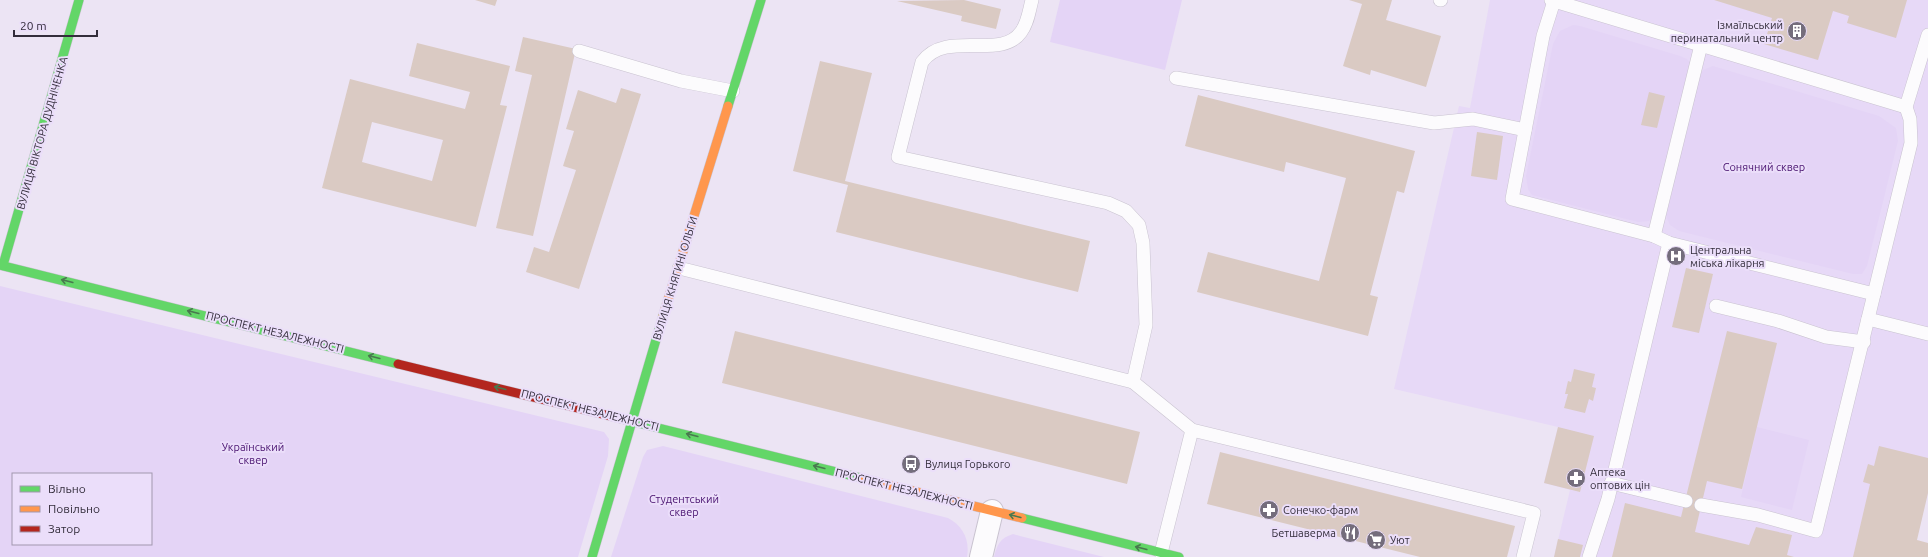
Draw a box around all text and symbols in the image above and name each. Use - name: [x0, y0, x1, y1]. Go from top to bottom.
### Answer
- scale bar: [14, 12, 97, 38]
- text: 20 m: [20, 19, 47, 32]
- place label: Ізмаїльський перинатальний центр: [1671, 19, 1783, 44]
- building icon: Ізмаїльський перинатальний центр: [1786, 20, 1808, 42]
- street label: ВУЛИЦЯ ВІКТОРА ДУДНІЧЕНКА: [14, 54, 70, 211]
- park label: Сонячний сквер: [1723, 161, 1805, 173]
- street label: ВУЛИЦЯ КНЯГИНІ ОЛЬГИ: [650, 215, 700, 341]
- place label: Центральна міська лікарня: [1690, 244, 1765, 269]
- hospital icon: Центральна міська лікарня: [1665, 245, 1687, 267]
- one-way arrow: [60, 277, 73, 284]
- one-way arrow: [187, 308, 200, 316]
- street label: ПРОСПЕКТ НЕЗАЛЕЖНОСТІ: [205, 309, 345, 355]
- one-way arrow: [367, 352, 380, 360]
- one-way arrow: [494, 383, 507, 391]
- street label: ПРОСПЕКТ НЕЗАЛЕЖНОСТІ: [520, 387, 660, 433]
- one-way arrow: [686, 431, 699, 439]
- park label: Український сквер: [222, 441, 284, 466]
- bus stop icon: Вулиця Горького: [900, 453, 922, 475]
- place label: Вулиця Горького: [925, 458, 1011, 470]
- one-way arrow: [812, 463, 825, 470]
- street label: ПРОСПЕКТ НЕЗАЛЕЖНОСТІ: [834, 466, 974, 512]
- place label: Аптека оптових цін: [1590, 466, 1650, 491]
- pharmacy icon: Аптека оптових цін: [1565, 467, 1587, 489]
- legend: [12, 473, 152, 545]
- text: Вільно: [48, 482, 86, 495]
- park label: Студентський сквер: [649, 493, 719, 518]
- pharmacy icon: Сонечко-фарм: [1258, 499, 1280, 521]
- text: Повільно: [48, 502, 100, 515]
- place label: Сонечко-фарм: [1283, 504, 1358, 516]
- one-way arrow: [1009, 512, 1022, 520]
- text: Затор: [48, 522, 80, 535]
- restaurant icon: Бетшаверма: [1339, 522, 1361, 544]
- place label: Бетшаверма: [1271, 527, 1336, 539]
- supermarket icon: Уют: [1365, 529, 1387, 551]
- place label: Уют: [1390, 534, 1410, 546]
- one-way arrow: [1135, 543, 1148, 551]

